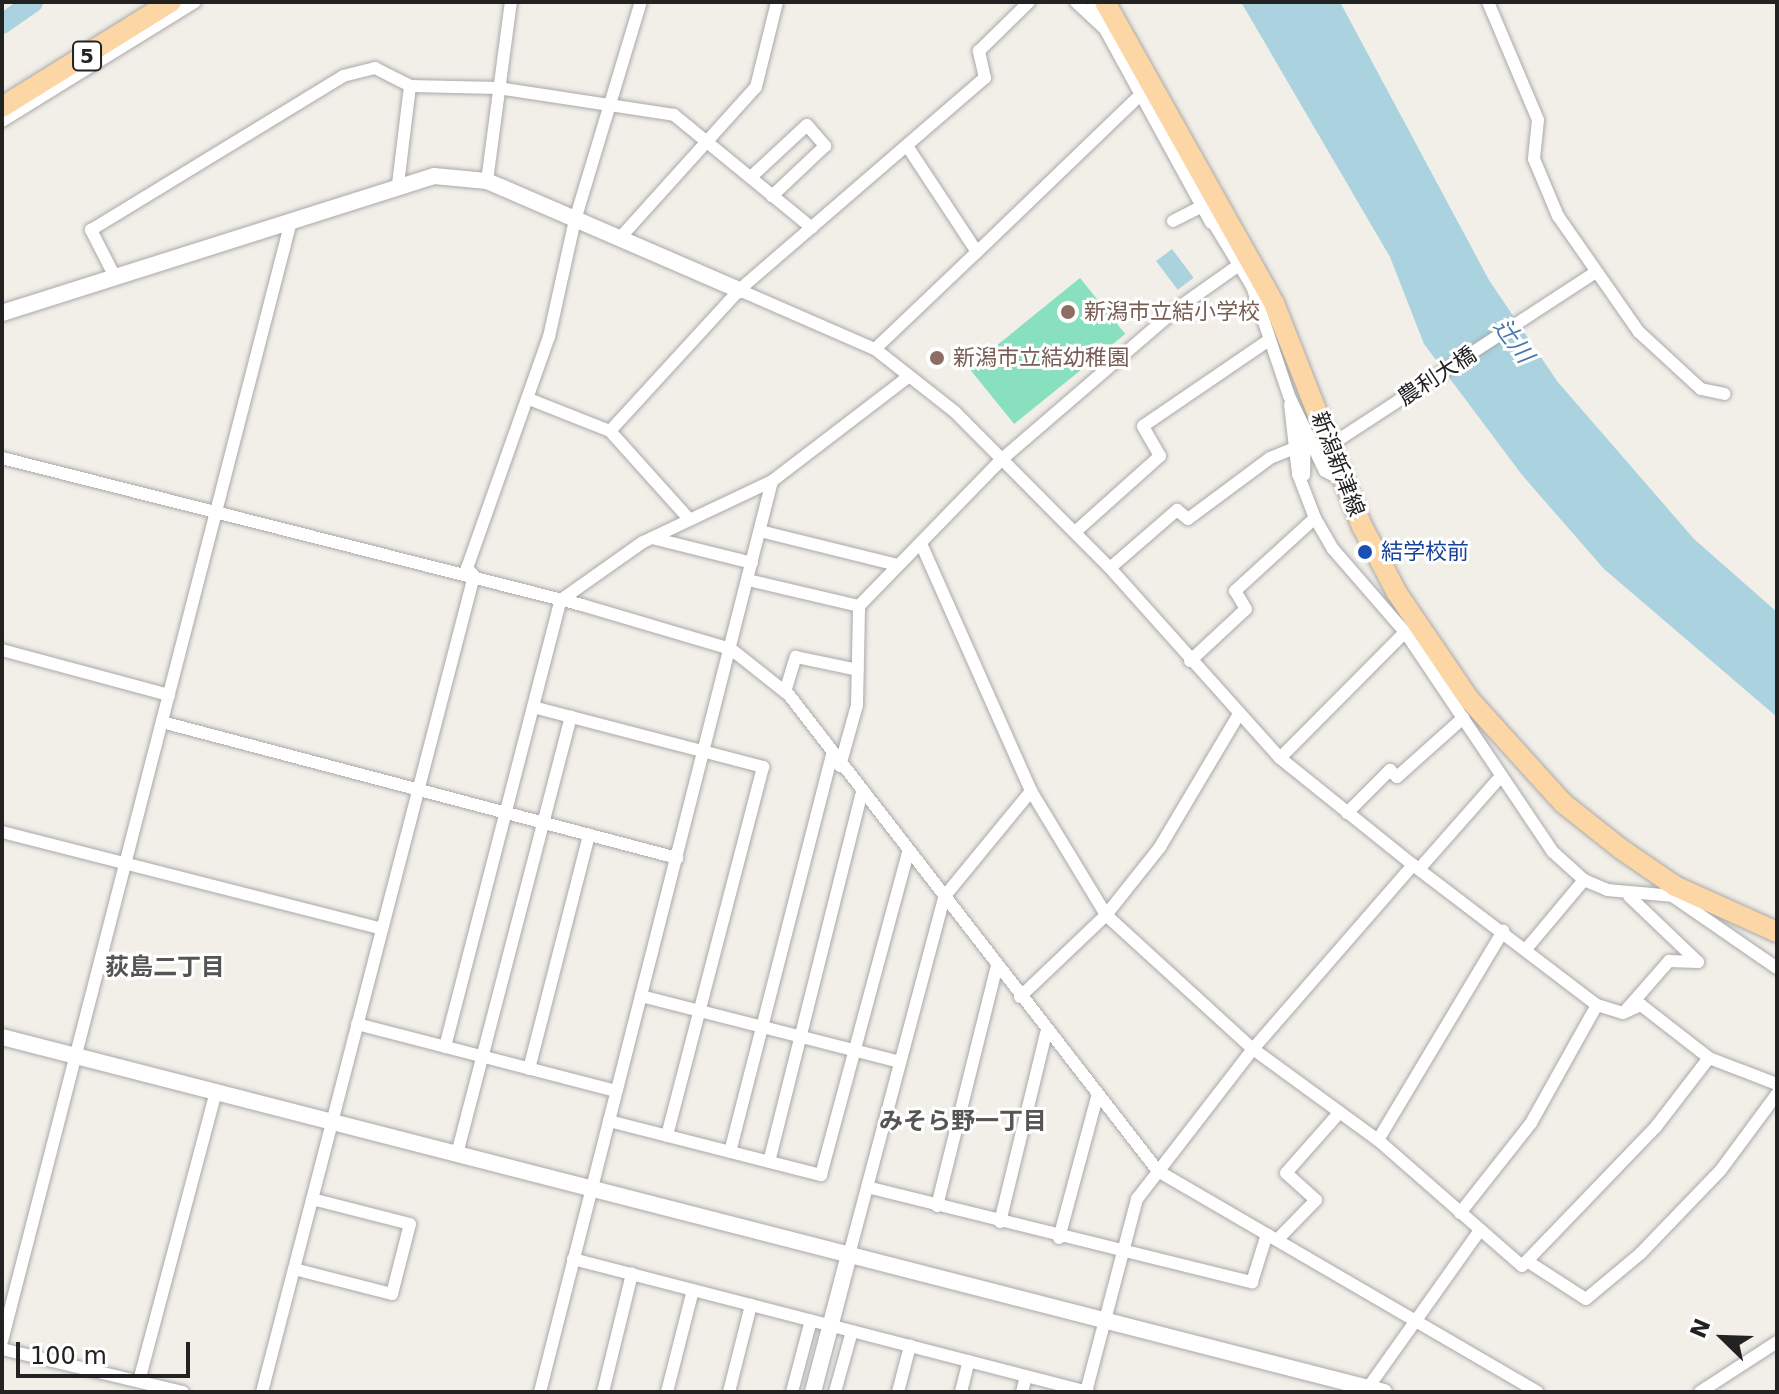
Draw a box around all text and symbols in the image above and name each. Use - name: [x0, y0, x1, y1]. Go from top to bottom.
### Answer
- road number: 5: [71, 40, 103, 72]
- place label: 新潟市立結小学校: [1084, 299, 1260, 325]
- marker: 新潟市立結小学校: [1059, 303, 1077, 321]
- water label: 辻川: [1487, 313, 1539, 369]
- street label: 農利大橋: [1393, 341, 1481, 411]
- place label: 新潟市立結幼稚園: [953, 345, 1129, 371]
- marker: 新潟市立結幼稚園: [928, 349, 946, 367]
- street label: 新潟新津線: [1306, 408, 1370, 520]
- place label: 結学校前: [1381, 539, 1469, 565]
- marker: 結学校前: [1356, 543, 1374, 561]
- district label: 荻島二丁目: [105, 954, 225, 982]
- district label: みそら野一丁目: [879, 1108, 1047, 1136]
- north arrow: [1683, 1298, 1763, 1378]
- text: N: [1685, 1315, 1716, 1342]
- scale bar: [20, 1326, 194, 1376]
- text: 100 m: [30, 1342, 107, 1370]

